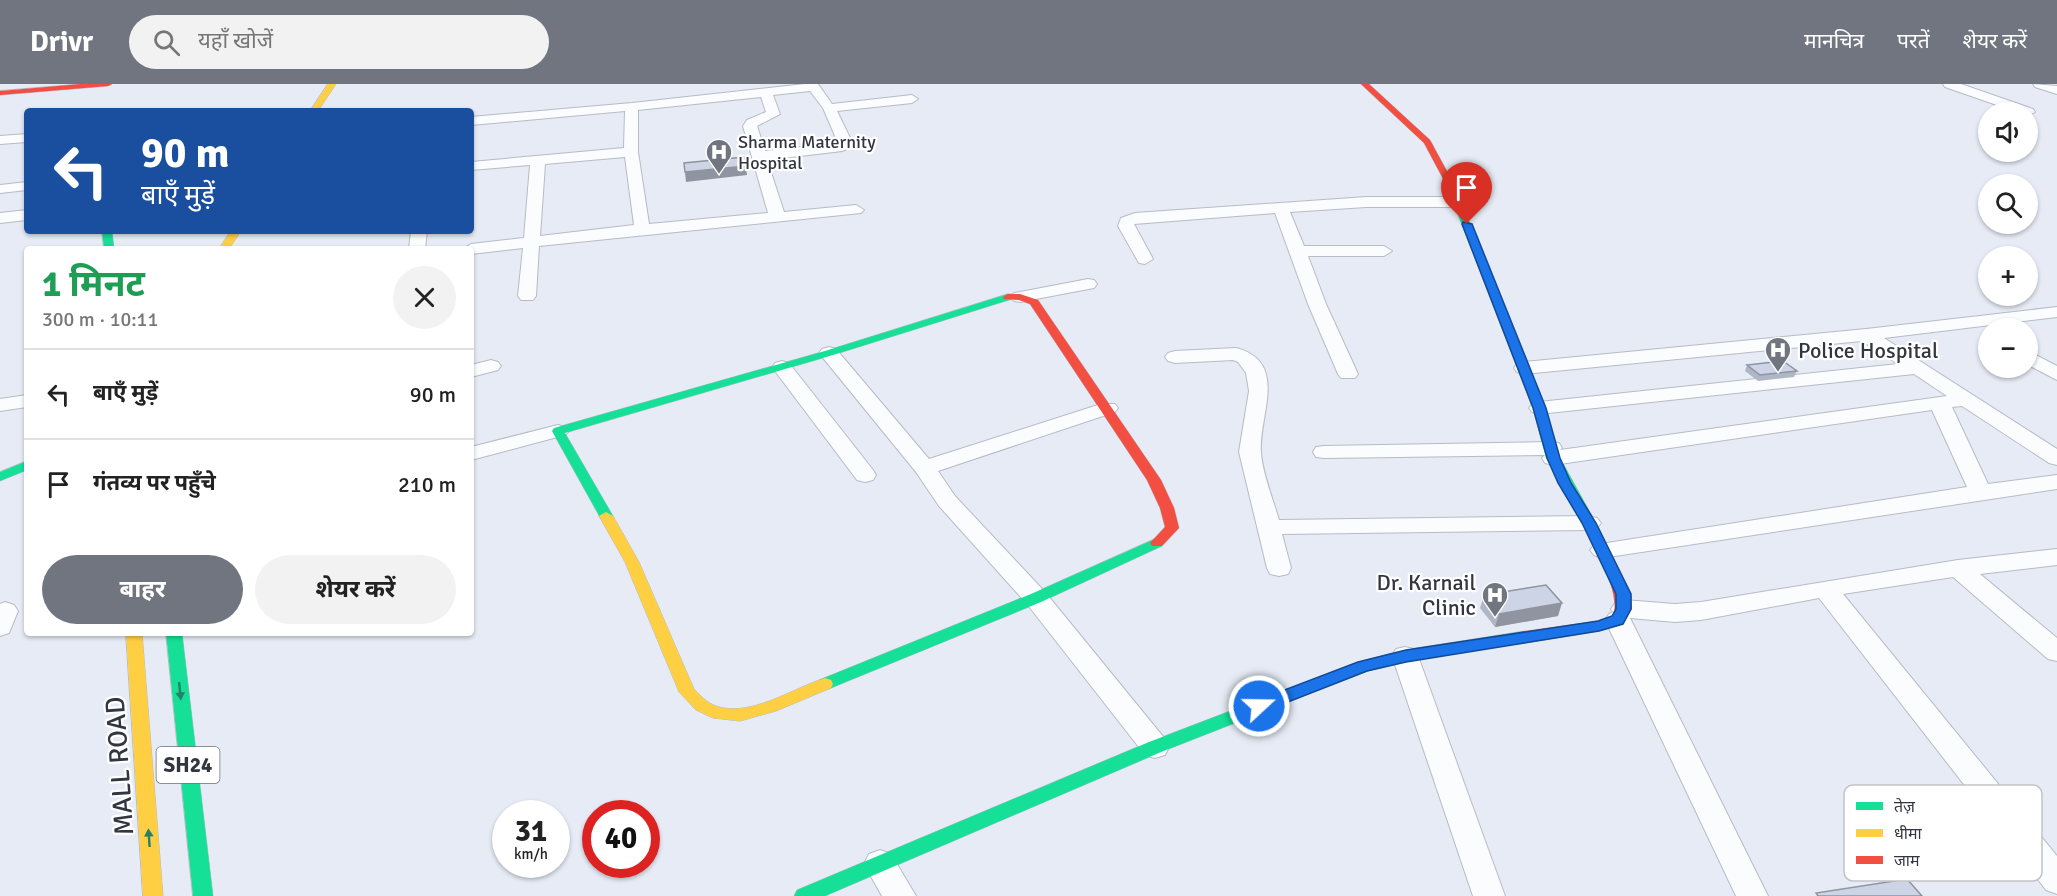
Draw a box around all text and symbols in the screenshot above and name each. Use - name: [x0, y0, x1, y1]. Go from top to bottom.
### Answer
- search box: [129, 15, 549, 69]
- text: Drivr: [30, 25, 93, 59]
- icon: search: [150, 26, 183, 59]
- text: यहाँ खोजें: [198, 27, 273, 54]
- text: मानचित्र: [1804, 28, 1864, 54]
- text: परतें: [1897, 28, 1930, 54]
- text: शेयर करें: [1963, 28, 2027, 54]
- map controls: [1978, 102, 2038, 378]
- button: sound: [1978, 102, 2038, 162]
- text: 90 m: [141, 128, 230, 179]
- place label: Sharma Maternity Hospital: [738, 131, 876, 174]
- icon: left: [42, 132, 120, 210]
- hospital icon: Sharma Maternity Hospital: [704, 137, 734, 175]
- pin: [1441, 162, 1492, 224]
- icon: arrive: [1450, 171, 1483, 204]
- button: search: [1978, 174, 2038, 234]
- text: बाएँ मुड़ें: [141, 179, 215, 212]
- button: +: [1978, 246, 2038, 306]
- text: 1 मिनट: [42, 262, 145, 307]
- button: close: [393, 266, 456, 329]
- text: 300 m · 10:11: [42, 307, 158, 332]
- button: −: [1978, 318, 2038, 378]
- hospital icon: Police Hospital: [1763, 335, 1793, 373]
- place label: Police Hospital: [1798, 337, 1938, 364]
- icon: left: [42, 378, 75, 411]
- text: बाएँ मुड़ें: [93, 379, 158, 406]
- text: 90 m: [410, 381, 456, 408]
- icon: arrive: [42, 468, 75, 501]
- text: गंतव्य पर पहुँचे: [93, 469, 216, 496]
- text: 210 m: [398, 471, 456, 498]
- button: बाहर: [42, 555, 243, 624]
- button: शेयर करें: [255, 555, 456, 624]
- place label: Dr. Karnail Clinic: [1377, 569, 1476, 621]
- hospital icon: Dr. Karnail Clinic: [1480, 580, 1510, 618]
- position arrow: [1227, 674, 1291, 738]
- one-way arrow: [175, 682, 185, 701]
- street label: MALL ROAD: [99, 695, 141, 837]
- road number: SH24: [156, 747, 219, 783]
- legend: [1844, 785, 2042, 881]
- text: तेज़: [1894, 797, 1916, 817]
- speed limit sign: 40: [582, 800, 660, 878]
- text: 31: [515, 813, 547, 850]
- text: धीमा: [1894, 824, 1923, 844]
- one-way arrow: [144, 828, 154, 847]
- text: km/h: [514, 845, 548, 863]
- text: जाम: [1894, 851, 1920, 871]

